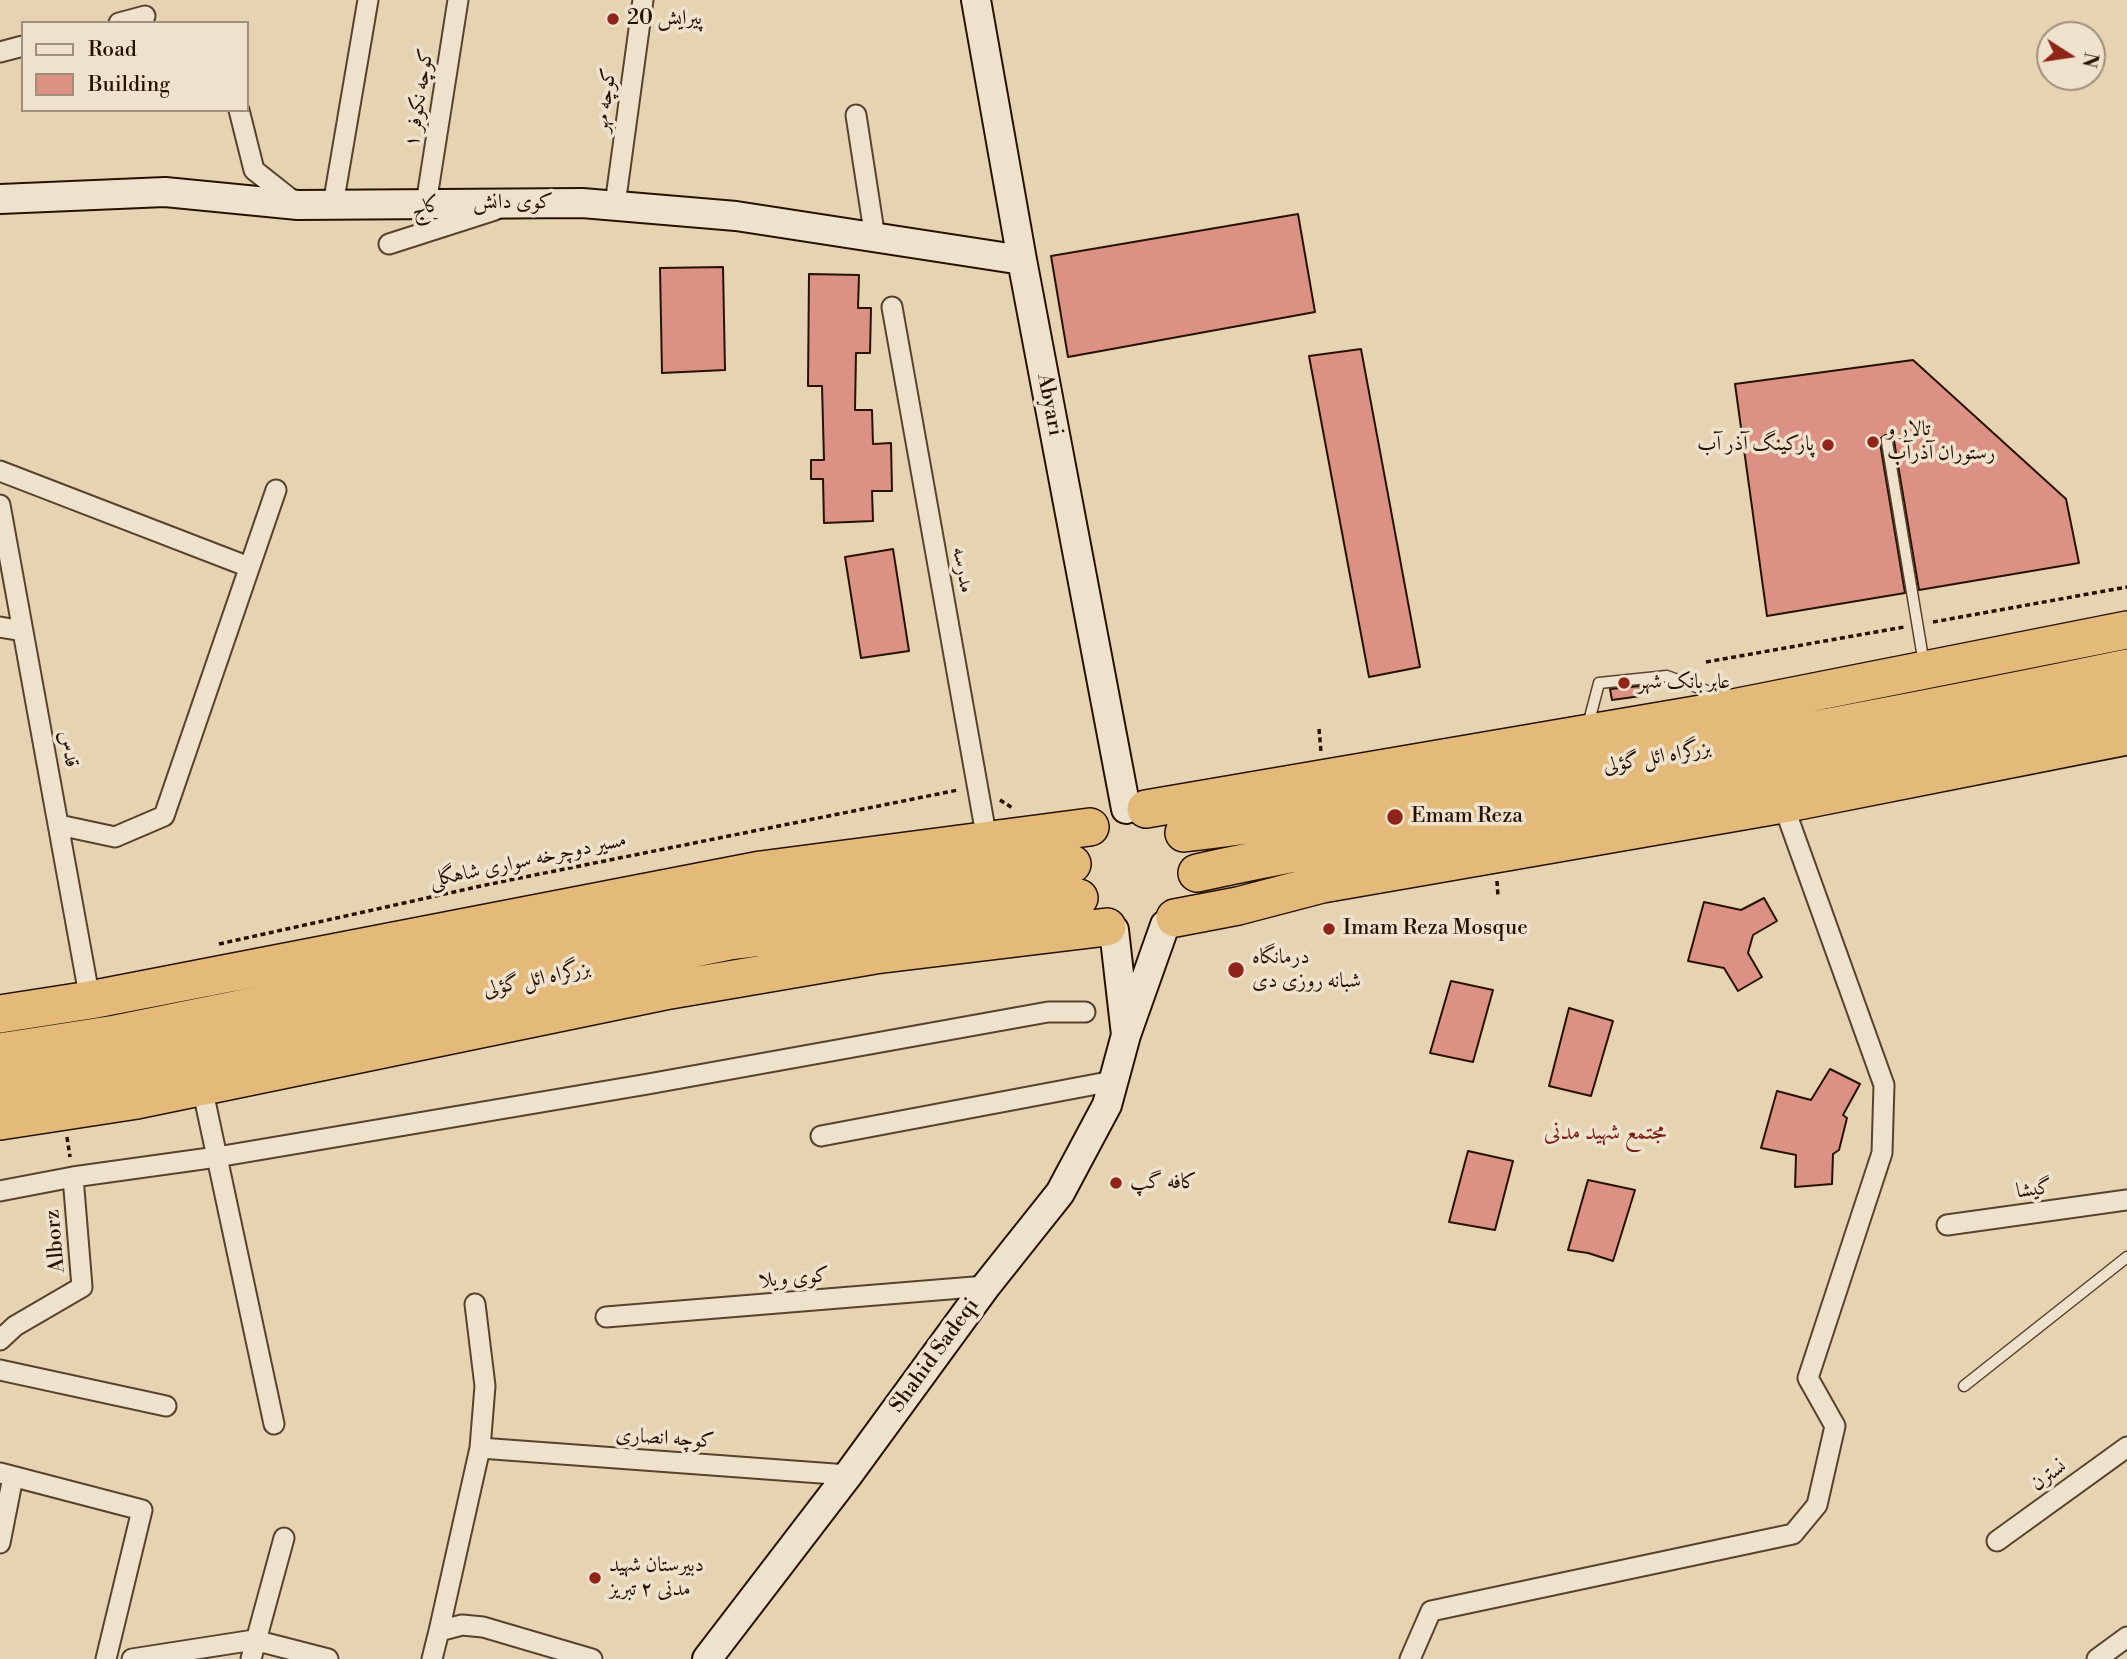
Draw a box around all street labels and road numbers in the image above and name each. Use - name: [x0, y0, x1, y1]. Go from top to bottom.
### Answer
- street label: کوچه نکوفر ۱: [400, 47, 440, 149]
- street label: کوچه مهر: [589, 66, 623, 134]
- street label: کوی دانش: [473, 190, 553, 216]
- street label: کاج: [408, 191, 444, 225]
- street label: Abyari: [1031, 372, 1067, 438]
- street label: مدرسه: [946, 545, 978, 595]
- street label: قدس: [52, 729, 84, 769]
- street label: بزرگراه ائل گؤلی: [1601, 736, 1713, 780]
- street label: مسیر دوچرخه سواری شاهگلی: [427, 828, 629, 894]
- street label: بزرگراه ائل گؤلی: [481, 956, 593, 1004]
- street label: گیشا: [2015, 1175, 2053, 1205]
- street label: Alborz: [41, 1208, 71, 1274]
- street label: کوی ویلا: [758, 1263, 830, 1295]
- street label: Shahid Sadeqi: [885, 1294, 985, 1418]
- street label: کوچه انصاری: [615, 1423, 715, 1455]
- street label: نسترن: [2026, 1454, 2072, 1498]

